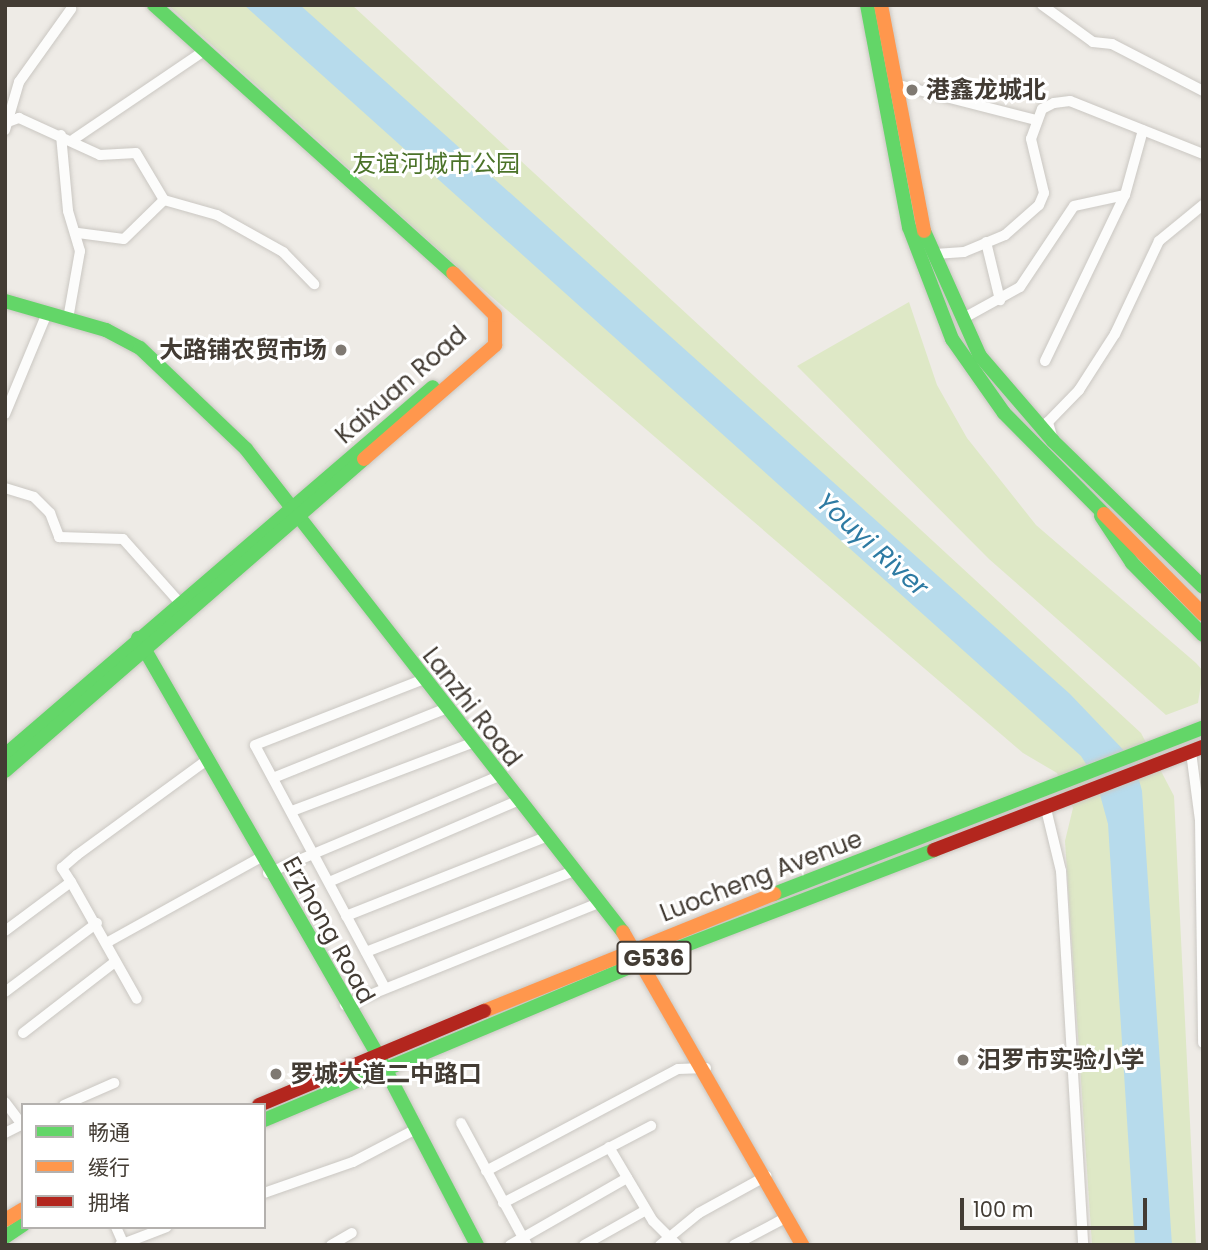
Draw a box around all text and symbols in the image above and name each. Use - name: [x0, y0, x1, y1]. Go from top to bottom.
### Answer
- place label: 港鑫龙城北: [926, 76, 1046, 104]
- marker: 港鑫龙城北: [904, 82, 920, 98]
- park label: 友谊河城市公园: [352, 150, 520, 178]
- street label: Kaixuan Road: [330, 320, 472, 450]
- place label: 大路铺农贸市场: [159, 336, 327, 364]
- marker: 大路铺农贸市场: [333, 342, 349, 358]
- water label: Youyi River: [810, 487, 934, 603]
- street label: Lanzhi Road: [417, 642, 527, 772]
- street label: Luocheng Avenue: [656, 824, 866, 928]
- street label: Erzhong Road: [277, 852, 381, 1008]
- road number: G536: [616, 939, 692, 978]
- place label: 汨罗市实验小学: [977, 1046, 1145, 1074]
- marker: 汨罗市实验小学: [955, 1052, 971, 1068]
- place label: 罗城大道二中路口: [290, 1060, 482, 1088]
- marker: 罗城大道二中路口: [268, 1066, 284, 1082]
- legend: [21, 1103, 266, 1229]
- text: 畅通: [88, 1118, 130, 1147]
- text: 缓行: [88, 1153, 130, 1182]
- scale bar: [963, 1184, 1150, 1228]
- text: 拥堵: [88, 1188, 130, 1217]
- text: 100 m: [973, 1195, 1033, 1224]

